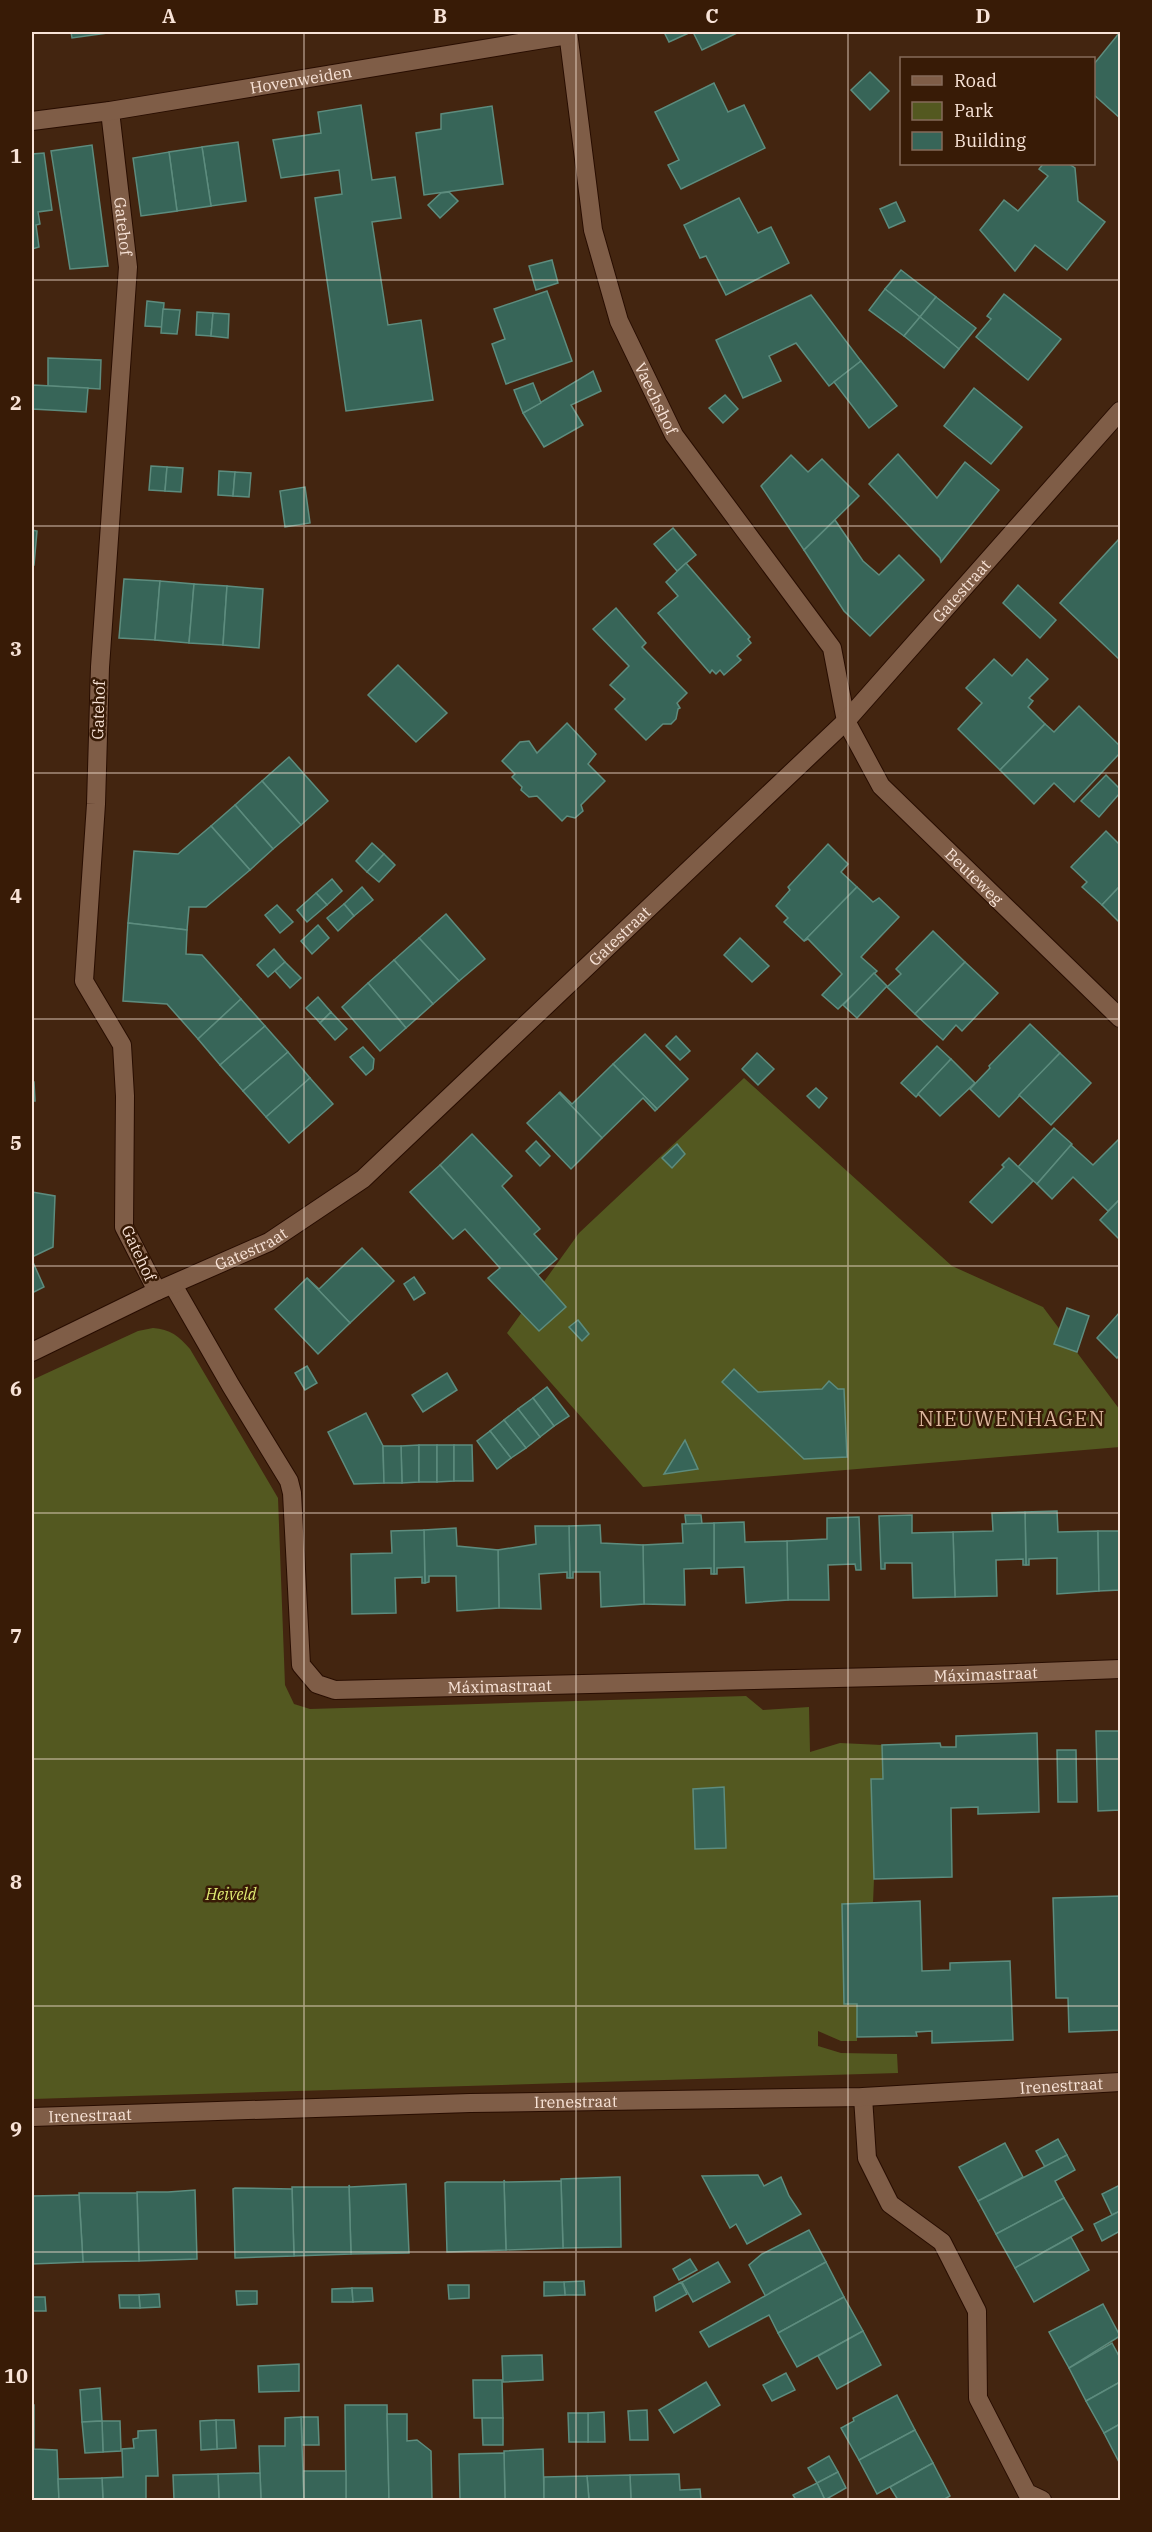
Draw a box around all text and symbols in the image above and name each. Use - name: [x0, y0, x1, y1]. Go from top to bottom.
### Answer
- text: A: [162, 2, 176, 29]
- text: B: [433, 2, 447, 29]
- text: C: [705, 2, 719, 29]
- text: D: [975, 2, 991, 29]
- legend: [900, 57, 1095, 165]
- street label: Hovenweiden: [248, 61, 353, 98]
- text: Road: [954, 69, 997, 92]
- text: Park: [954, 99, 994, 122]
- text: Building: [954, 129, 1026, 152]
- text: 1: [10, 142, 22, 169]
- street label: Gatehof: [110, 196, 137, 258]
- street label: Vaechshof: [630, 359, 683, 439]
- text: 2: [10, 389, 22, 416]
- street label: Gatestraat: [928, 555, 995, 627]
- text: 3: [10, 635, 22, 662]
- street label: Gatehof: [87, 679, 109, 740]
- street label: Beuteweg: [941, 844, 1008, 909]
- text: 4: [10, 882, 22, 909]
- street label: Gatestraat: [584, 901, 655, 970]
- text: 5: [10, 1129, 22, 1156]
- street label: Gatehof: [117, 1222, 161, 1285]
- street label: Gatestraat: [212, 1223, 291, 1275]
- text: 6: [10, 1375, 22, 1402]
- district label: NIEUWENHAGEN: [918, 1405, 1106, 1432]
- text: 7: [10, 1622, 22, 1649]
- street label: Máximastraat: [933, 1662, 1038, 1686]
- street label: Máximastraat: [447, 1675, 552, 1697]
- text: 8: [10, 1868, 22, 1895]
- park label: Heiveld: [205, 1884, 257, 1904]
- street label: Irenestraat: [1019, 2073, 1104, 2098]
- street label: Irenestraat: [534, 2091, 618, 2112]
- street label: Irenestraat: [48, 2104, 132, 2126]
- text: 9: [10, 2115, 22, 2142]
- text: 10: [4, 2362, 28, 2389]

